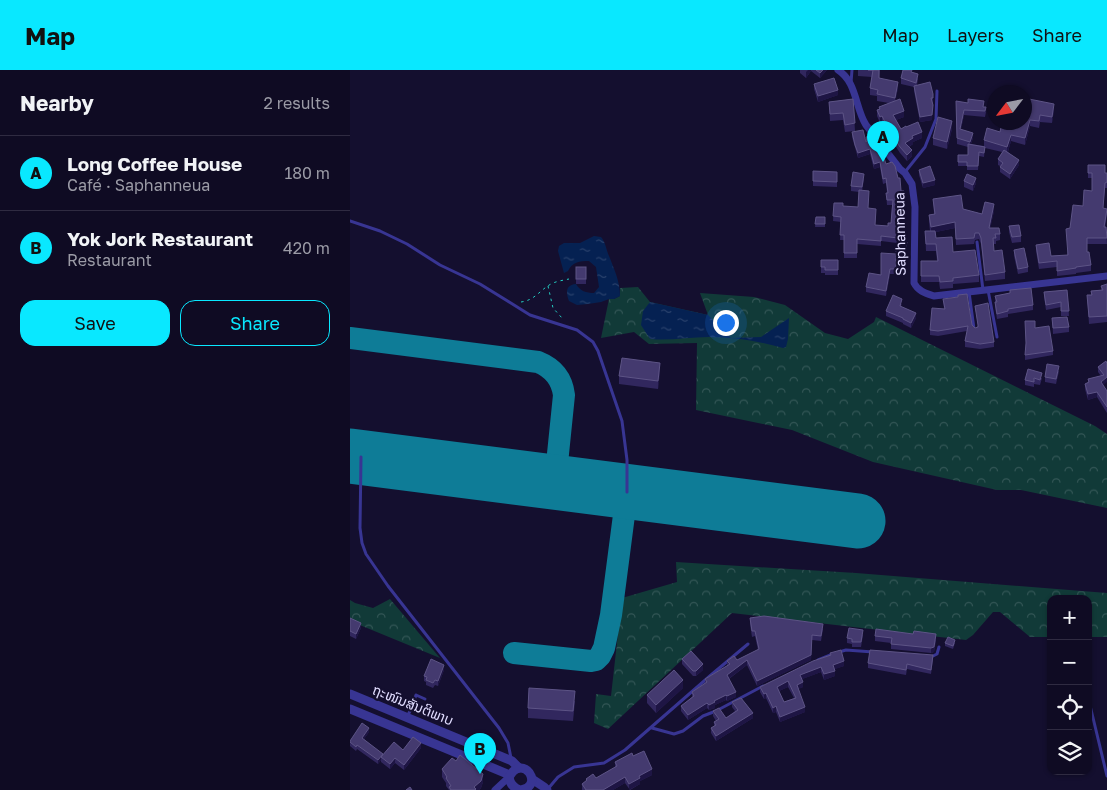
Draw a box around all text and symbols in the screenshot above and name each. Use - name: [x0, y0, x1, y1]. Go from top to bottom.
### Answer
- text: Map: [25, 21, 75, 50]
- text: Map: [882, 24, 919, 46]
- text: Layers: [947, 24, 1004, 46]
- text: Share: [1032, 24, 1082, 46]
- north arrow: [987, 85, 1032, 130]
- text: Nearby: [20, 90, 94, 116]
- text: 2 results: [264, 93, 330, 113]
- pin: A: [867, 121, 899, 162]
- text: Long Coffee House: [67, 152, 242, 175]
- text: A: [30, 163, 42, 183]
- text: 180 m: [284, 163, 330, 183]
- text: Café · Saphanneua: [67, 175, 210, 195]
- street label: Saphanneua: [890, 192, 909, 276]
- text: Yok Jork Restaurant: [67, 227, 253, 250]
- text: B: [30, 238, 42, 258]
- text: 420 m: [283, 238, 330, 258]
- text: Restaurant: [67, 250, 152, 270]
- button: Save: [20, 300, 170, 346]
- button: Share: [180, 300, 330, 346]
- your location: [713, 310, 739, 336]
- map controls: [1047, 595, 1092, 775]
- button: +: [1047, 595, 1092, 640]
- button: −: [1047, 640, 1092, 685]
- street label: ຖະໜົນສັນຕິພາບ: [370, 681, 456, 729]
- button: locate: [1047, 685, 1092, 730]
- button: layers: [1047, 730, 1092, 775]
- pin: B: [464, 733, 496, 774]

